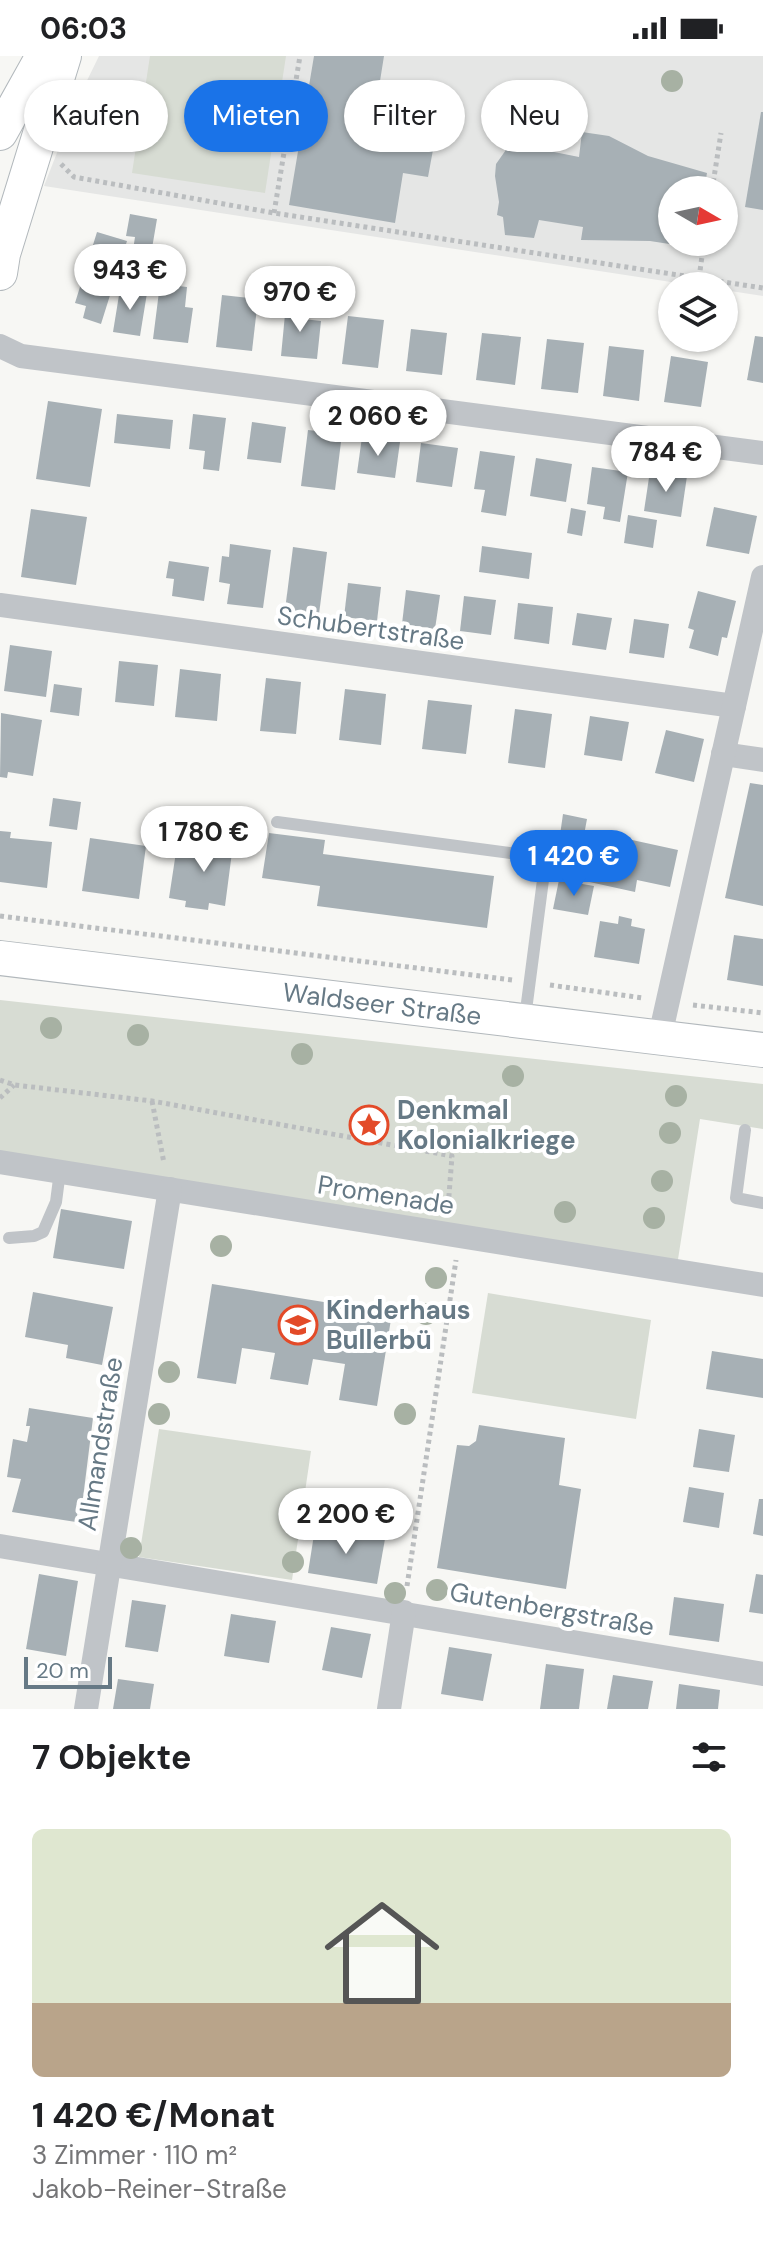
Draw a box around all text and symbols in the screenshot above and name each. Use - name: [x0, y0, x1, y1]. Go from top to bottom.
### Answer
- text: 06:03: [40, 9, 127, 48]
- chip: Kaufen: [24, 80, 168, 152]
- chip: Mieten: [184, 80, 328, 152]
- chip: Filter: [344, 80, 465, 152]
- chip: Neu: [481, 80, 588, 152]
- north arrow: [658, 176, 738, 256]
- map controls: [658, 176, 738, 352]
- pin: 943 €: [74, 244, 186, 312]
- text: 943 €: [92, 253, 168, 287]
- pin: 970 €: [244, 266, 356, 334]
- button: layers: [658, 272, 738, 352]
- text: 970 €: [263, 275, 338, 309]
- pin: 2 060 €: [304, 390, 452, 458]
- text: 2 060 €: [328, 399, 428, 433]
- pin: 784 €: [610, 426, 722, 494]
- text: 784 €: [629, 435, 703, 469]
- street label: Schubertstraße: [275, 598, 467, 658]
- pin: 1 780 €: [130, 806, 278, 874]
- text: 1 780 €: [159, 815, 249, 849]
- pin: 1 420 €: [500, 830, 648, 898]
- text: 1 420 €: [528, 839, 620, 873]
- street label: Waldseer Straße: [281, 975, 483, 1033]
- place label: Denkmal Kolonialkriege: [397, 1093, 576, 1157]
- place icon: Denkmal Kolonialkriege: [348, 1104, 390, 1146]
- street label: Promenade: [315, 1167, 457, 1223]
- place label: Kinderhaus Bullerbü: [326, 1293, 471, 1357]
- school or university icon: Kinderhaus Bullerbü: [277, 1304, 319, 1346]
- street label: Allmandstraße: [69, 1355, 131, 1533]
- pin: 2 200 €: [272, 1488, 420, 1556]
- text: 2 200 €: [296, 1497, 396, 1531]
- street label: Gutenbergstraße: [447, 1574, 657, 1644]
- scale bar: [24, 1653, 112, 1689]
- text: 20 m: [36, 1656, 89, 1685]
- text: 7 Objekte: [32, 1735, 191, 1780]
- icon: filters: [687, 1735, 731, 1779]
- icon: home: [310, 1881, 454, 2025]
- text: 1 420 €/Monat: [32, 2093, 275, 2138]
- text: 3 Zimmer · 110 m²: [32, 2138, 237, 2172]
- text: Jakob-Reiner-Straße: [32, 2172, 287, 2206]

